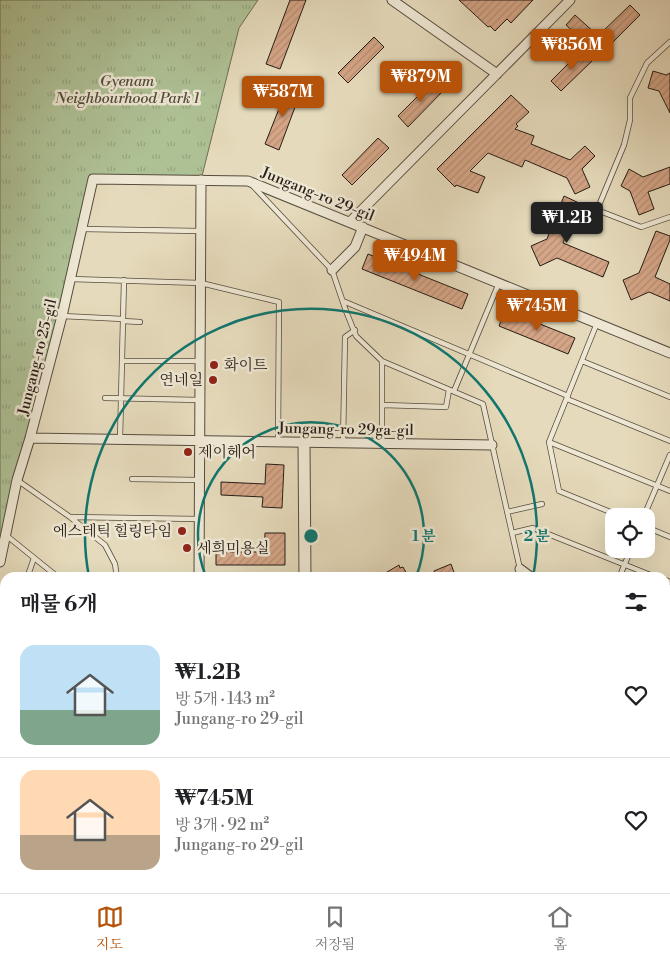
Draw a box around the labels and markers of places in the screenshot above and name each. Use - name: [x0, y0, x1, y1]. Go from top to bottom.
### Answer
- pin: ₩856M: [537, 28, 607, 71]
- pin: ₩879M: [386, 61, 456, 103]
- pin: ₩587M: [248, 76, 318, 118]
- pin: ₩1.2B: [532, 202, 602, 244]
- pin: ₩494M: [380, 240, 450, 282]
- pin: ₩745M: [502, 290, 572, 332]
- place label: 화이트: [224, 356, 268, 375]
- marker: 화이트: [208, 359, 220, 371]
- place label: 연네일: [160, 371, 203, 390]
- marker: 연네일: [207, 374, 219, 386]
- place label: 제이헤어: [198, 443, 256, 462]
- marker: 제이헤어: [182, 446, 194, 458]
- place label: 에스테틱 힐링타임: [53, 522, 172, 541]
- marker: 에스테틱 힐링타임: [176, 525, 188, 537]
- centre of rings: [302, 527, 320, 545]
- place label: 세희미용실: [197, 539, 269, 558]
- marker: 세희미용실: [181, 542, 193, 554]

